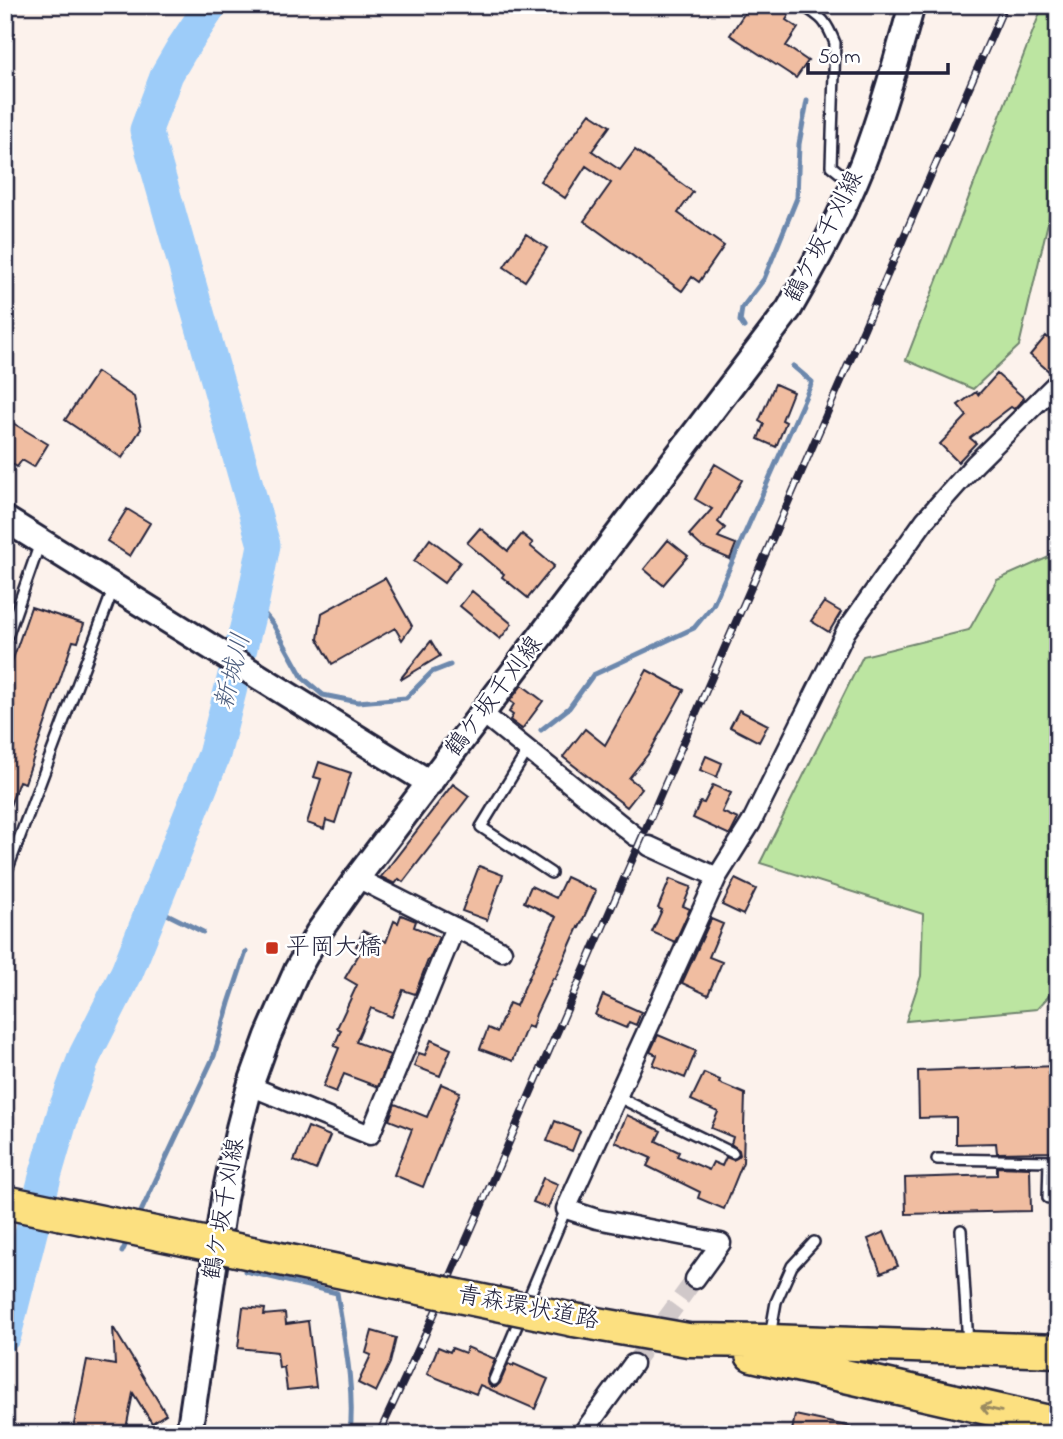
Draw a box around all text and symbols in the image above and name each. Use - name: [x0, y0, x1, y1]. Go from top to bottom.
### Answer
- scale bar: [808, 32, 948, 76]
- text: 50 m: [818, 43, 861, 73]
- street label: 鶴ケ坂千刈線: [777, 165, 873, 309]
- street label: 鶴ケ坂千刈線: [438, 629, 552, 765]
- water label: 新城川: [206, 630, 262, 714]
- place label: 平岡大橋: [286, 931, 382, 966]
- marker: 平岡大橋: [264, 940, 280, 956]
- street label: 鶴ケ坂千刈線: [195, 1135, 255, 1283]
- street label: 青森環状道路: [454, 1278, 602, 1340]
- one-way arrow: [980, 1401, 1003, 1415]

